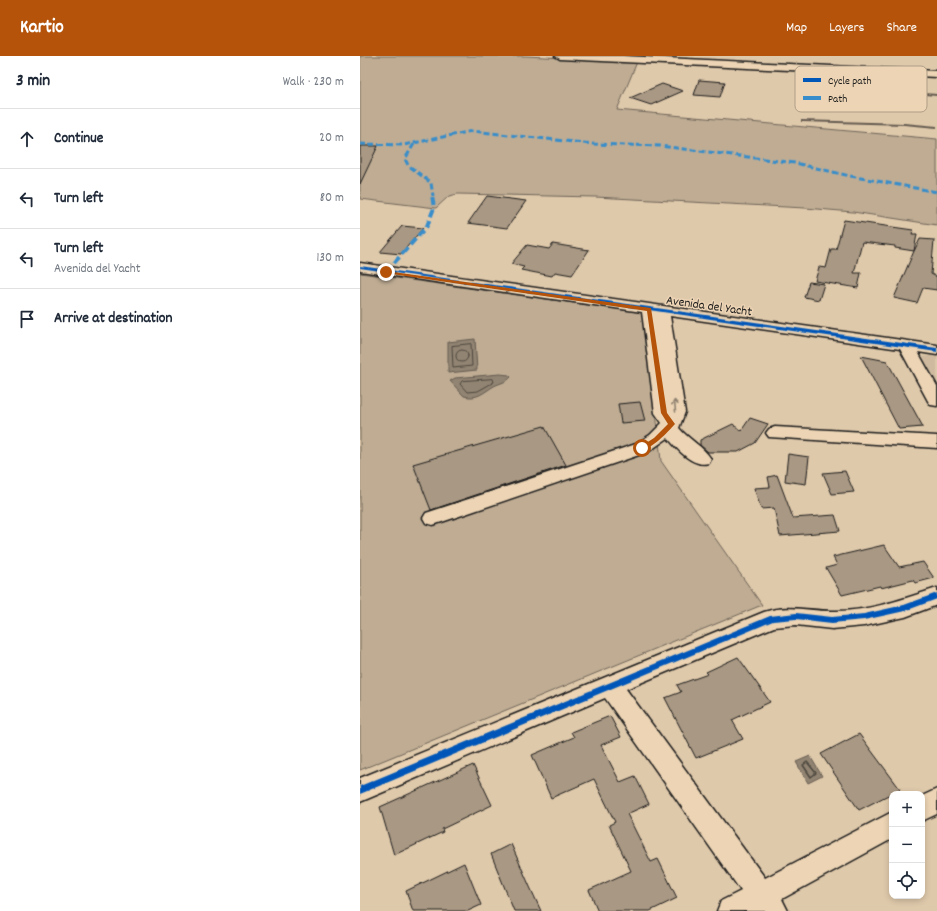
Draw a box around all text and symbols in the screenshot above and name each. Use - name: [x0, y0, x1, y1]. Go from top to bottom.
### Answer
- text: Kartio: [20, 15, 64, 42]
- text: Map: [786, 18, 807, 38]
- text: Layers: [829, 18, 864, 38]
- text: Share: [886, 18, 917, 38]
- legend: [795, 66, 927, 112]
- text: 3 min: [16, 70, 50, 94]
- text: Walk · 230 m: [283, 73, 344, 92]
- text: Cycle path: [828, 74, 872, 90]
- text: Path: [828, 92, 847, 108]
- icon: ahead: [16, 128, 38, 150]
- text: Continue: [54, 128, 103, 150]
- text: 20 m: [319, 129, 344, 148]
- icon: left: [16, 188, 38, 210]
- text: Turn left: [54, 188, 103, 210]
- text: 80 m: [320, 189, 344, 208]
- text: Turn left: [54, 238, 103, 260]
- icon: left: [16, 248, 38, 270]
- text: 130 m: [316, 249, 344, 268]
- text: Avenida del Yacht: [54, 260, 141, 279]
- route end: [377, 263, 395, 281]
- street label: Avenida del Yacht: [665, 292, 753, 322]
- icon: arrive: [16, 308, 38, 330]
- text: Arrive at destination: [54, 308, 172, 330]
- one-way arrow: [671, 400, 679, 413]
- route start: [633, 439, 651, 457]
- map controls: [889, 791, 925, 899]
- button: +: [889, 791, 925, 827]
- button: −: [889, 827, 925, 863]
- button: locate: [889, 863, 925, 899]

